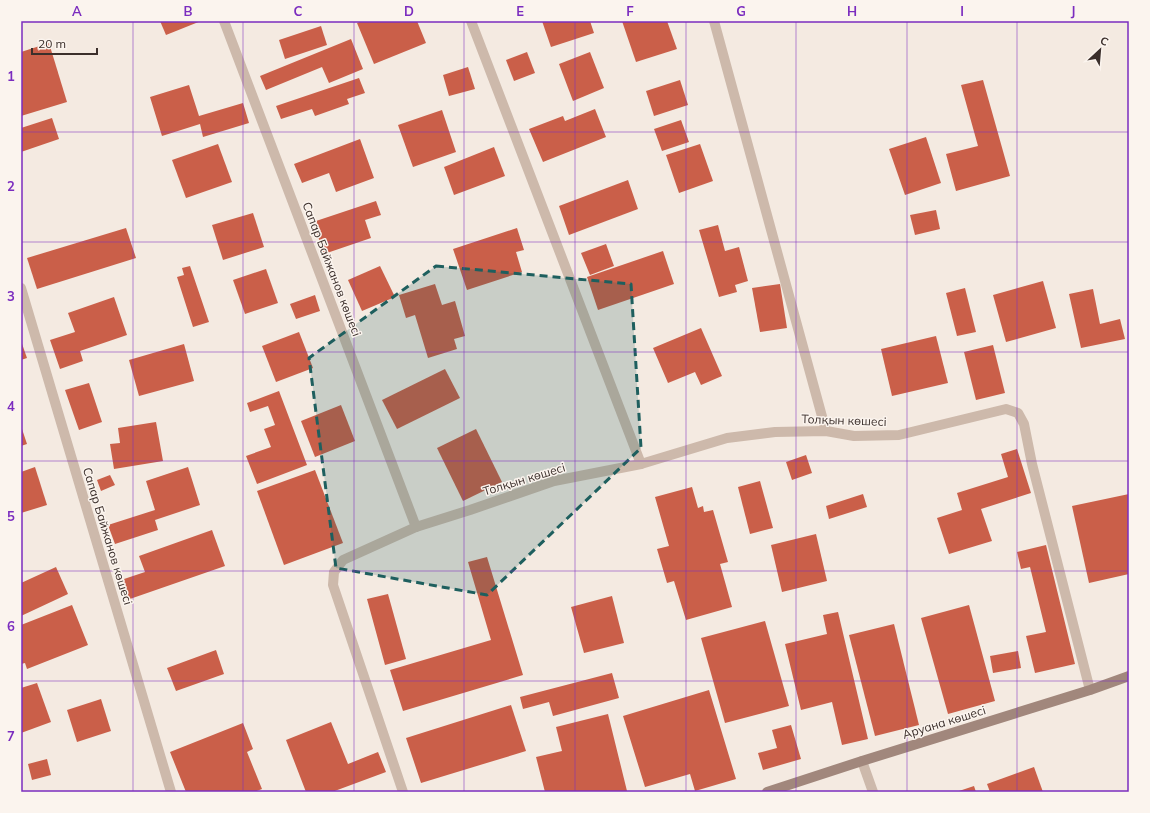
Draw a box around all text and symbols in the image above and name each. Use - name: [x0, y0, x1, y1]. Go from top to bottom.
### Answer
- text: A: [72, 3, 82, 19]
- text: B: [184, 3, 193, 19]
- text: C: [294, 3, 303, 19]
- text: D: [404, 3, 414, 19]
- text: E: [516, 3, 524, 19]
- text: F: [626, 3, 634, 19]
- text: G: [736, 3, 746, 19]
- text: H: [847, 3, 857, 19]
- text: I: [960, 3, 964, 19]
- text: J: [1071, 3, 1075, 19]
- scale bar: [32, 30, 97, 56]
- north arrow: [1080, 30, 1120, 70]
- text: С: [1098, 33, 1111, 49]
- text: 20 m: [38, 36, 66, 51]
- text: 1: [7, 68, 15, 84]
- text: 2: [7, 178, 15, 194]
- street label: Сапар Байжанов көшесі: [299, 200, 365, 338]
- text: 3: [7, 288, 15, 304]
- text: 4: [7, 398, 15, 414]
- street label: Толқын көшесі: [801, 411, 887, 429]
- street label: Толқын көшесі: [481, 459, 567, 499]
- street label: Сапар Байжанов көшесі: [80, 466, 136, 606]
- text: 5: [7, 508, 15, 524]
- text: 6: [7, 618, 15, 634]
- street label: Аруана көшесі: [901, 702, 987, 742]
- text: 7: [7, 728, 15, 744]

